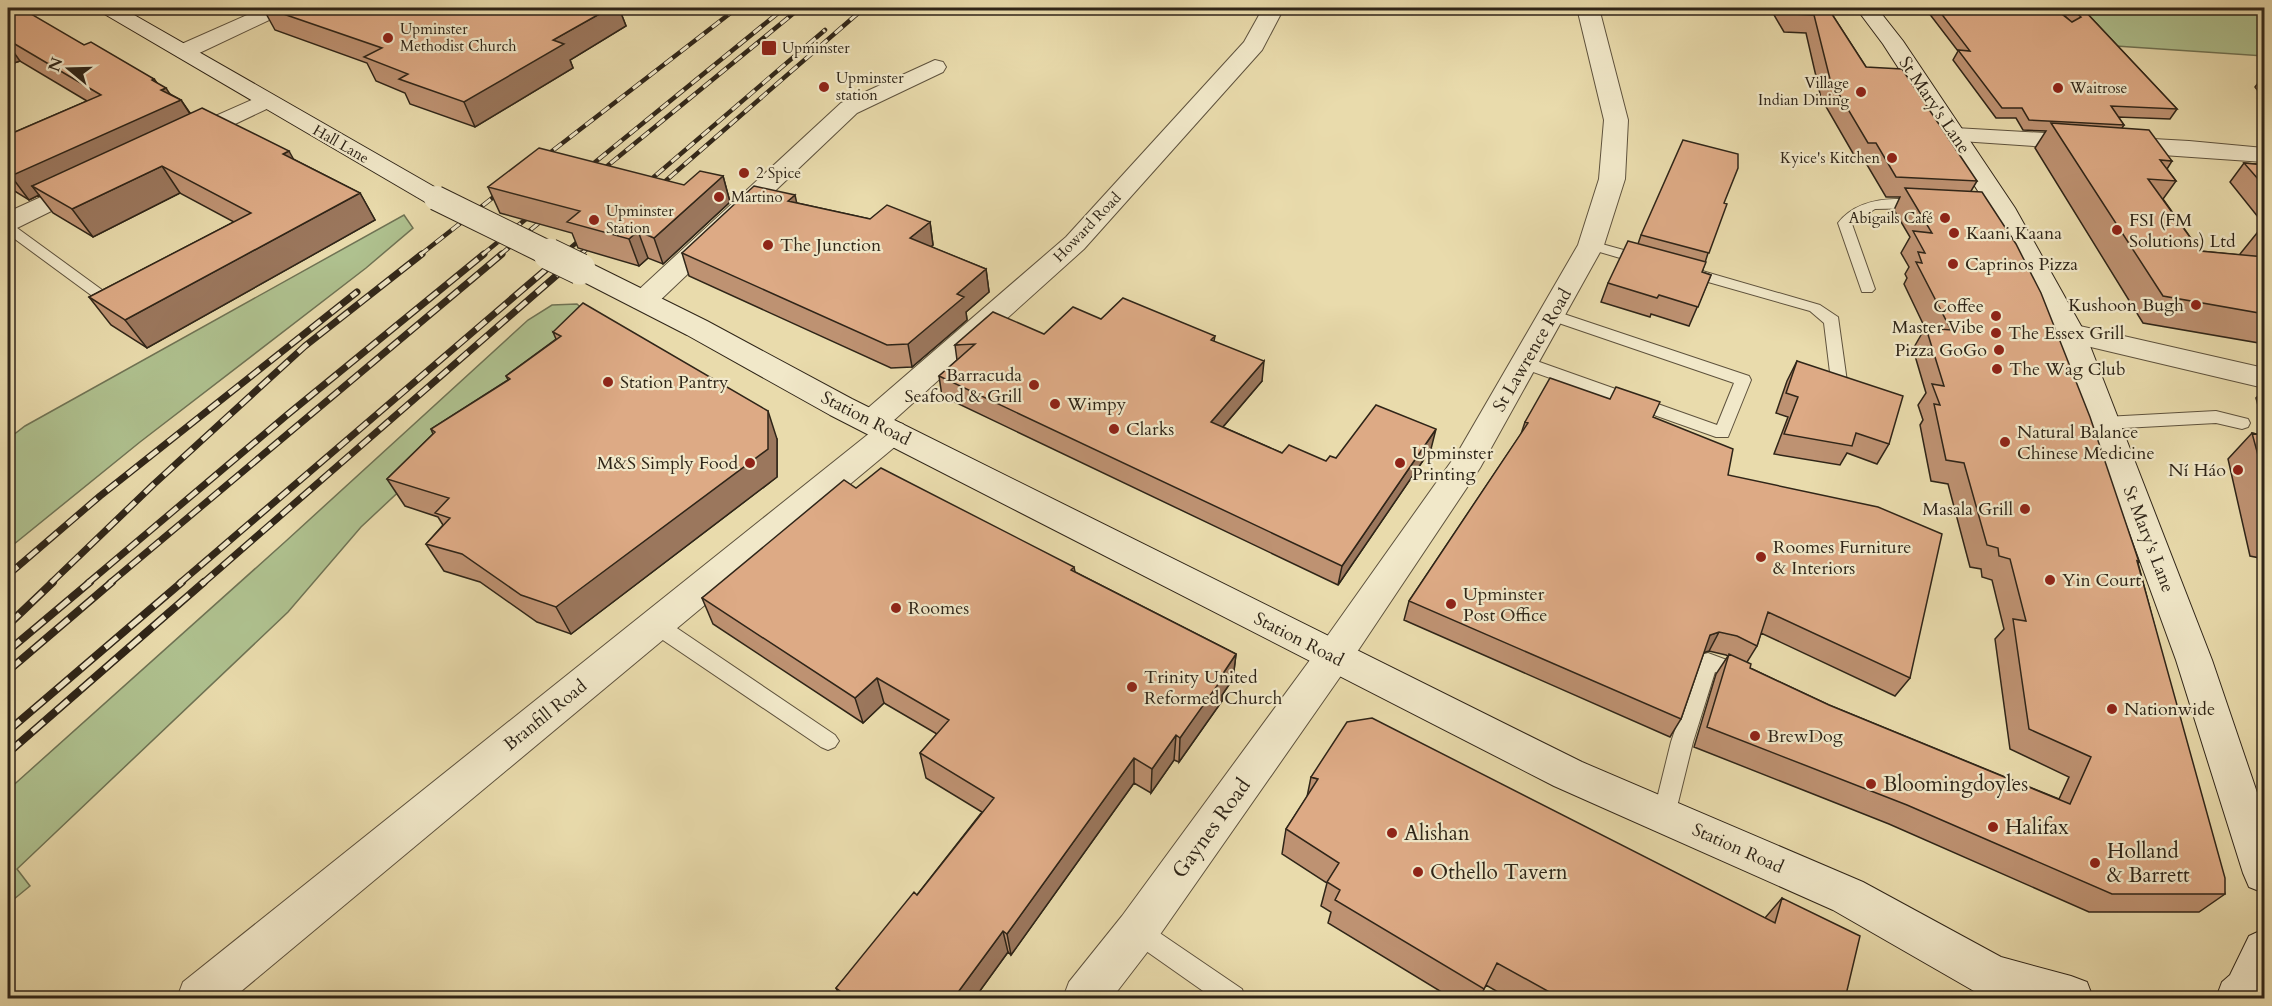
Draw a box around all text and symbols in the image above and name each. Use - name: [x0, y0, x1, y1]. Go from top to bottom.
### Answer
- place label: Upminster Methodist Church: [400, 19, 517, 56]
- marker: Upminster Methodist Church: [381, 31, 395, 45]
- place label: Upminster: [782, 38, 850, 58]
- north arrow: [39, 39, 99, 99]
- marker: Upminster: [760, 39, 778, 57]
- street label: St Mary's Lane: [1893, 52, 1976, 159]
- text: N: [43, 54, 68, 75]
- place label: Upminster station: [836, 68, 904, 105]
- place label: Village Indian Dining: [1758, 73, 1850, 110]
- place label: Waitrose: [2069, 78, 2128, 98]
- marker: Upminster station: [817, 80, 831, 94]
- marker: Waitrose: [2051, 81, 2065, 95]
- marker: Village Indian Dining: [1854, 85, 1868, 99]
- street label: Hall Lane: [309, 120, 373, 168]
- place label: Kyice's Kitchen: [1780, 148, 1880, 168]
- marker: Kyice's Kitchen: [1885, 151, 1899, 165]
- place label: 2 Spice: [756, 163, 801, 183]
- marker: 2 Spice: [737, 166, 751, 180]
- place label: Martino: [731, 187, 783, 207]
- street label: Howard Road: [1049, 188, 1125, 266]
- marker: Martino: [712, 190, 726, 204]
- place label: Upminster Station: [606, 201, 674, 238]
- place label: Abigails Café: [1849, 208, 1933, 228]
- place label: FSI (FM Solutions) Ltd: [2129, 208, 2236, 254]
- marker: Abigails Café: [1938, 211, 1952, 225]
- marker: Upminster Station: [587, 213, 601, 227]
- place label: Kaani Kaana: [1966, 221, 2062, 246]
- marker: FSI (FM Solutions) Ltd: [2110, 223, 2124, 237]
- marker: Kaani Kaana: [1947, 226, 1961, 240]
- place label: The Junction: [780, 233, 882, 258]
- marker: The Junction: [761, 238, 775, 252]
- place label: Caprinos Pizza: [1965, 252, 2078, 277]
- marker: Caprinos Pizza: [1946, 257, 1960, 271]
- street label: St Lawrence Road: [1487, 284, 1578, 416]
- place label: Kushoon Bugh: [2068, 293, 2184, 318]
- place label: Coffee Master Vibe: [1892, 294, 1984, 340]
- marker: Kushoon Bugh: [2189, 298, 2203, 312]
- marker: Coffee Master Vibe: [1989, 309, 2003, 323]
- place label: The Essex Grill: [2008, 321, 2125, 346]
- marker: The Essex Grill: [1989, 326, 2003, 340]
- place label: Pizza GoGo: [1895, 338, 1987, 363]
- marker: Pizza GoGo: [1992, 343, 2006, 357]
- place label: The Wag Club: [2009, 357, 2126, 382]
- marker: The Wag Club: [1990, 362, 2004, 376]
- place label: Barracuda Seafood & Grill: [904, 363, 1022, 409]
- place label: Station Pantry: [620, 370, 729, 395]
- marker: Station Pantry: [601, 375, 615, 389]
- marker: Barracuda Seafood & Grill: [1027, 378, 1041, 392]
- street label: Station Road: [817, 385, 915, 452]
- place label: Wimpy: [1066, 392, 1127, 417]
- marker: Wimpy: [1048, 397, 1062, 411]
- place label: Clarks: [1126, 417, 1174, 442]
- place label: Natural Balance Chinese Medicine: [2017, 420, 2155, 466]
- marker: Clarks: [1107, 422, 1121, 436]
- marker: Natural Balance Chinese Medicine: [1998, 435, 2012, 449]
- place label: Upminster Printing: [1412, 441, 1494, 487]
- place label: M&S Simply Food: [597, 451, 738, 476]
- marker: M&S Simply Food: [743, 456, 757, 470]
- marker: Upminster Printing: [1393, 456, 1407, 470]
- place label: Ní Háo: [2168, 458, 2226, 483]
- marker: Ní Háo: [2231, 463, 2245, 477]
- street label: St Mary's Lane: [2117, 482, 2180, 596]
- place label: Masala Grill: [1922, 497, 2013, 522]
- marker: Masala Grill: [2018, 502, 2032, 516]
- place label: Roomes Furniture & Interiors: [1773, 535, 1911, 581]
- marker: Roomes Furniture & Interiors: [1754, 550, 1768, 564]
- place label: Yin Court: [2062, 568, 2141, 593]
- marker: Yin Court: [2043, 573, 2057, 587]
- place label: Upminster Post Office: [1463, 582, 1547, 628]
- place label: Roomes: [908, 596, 969, 621]
- marker: Upminster Post Office: [1444, 597, 1458, 611]
- marker: Roomes: [889, 601, 903, 615]
- street label: Station Road: [1250, 606, 1348, 673]
- place label: Trinity United Reformed Church: [1144, 665, 1283, 711]
- street label: Branfill Road: [498, 674, 593, 757]
- marker: Trinity United Reformed Church: [1125, 680, 1139, 694]
- place label: Nationwide: [2124, 697, 2215, 722]
- marker: Nationwide: [2105, 702, 2119, 716]
- place label: BrewDog: [1767, 724, 1844, 749]
- marker: BrewDog: [1748, 729, 1762, 743]
- place label: Bloomingdoyles: [1883, 770, 2028, 799]
- street label: Gaynes Road: [1165, 772, 1258, 884]
- marker: Bloomingdoyles: [1864, 777, 1878, 791]
- place label: Halifax: [2005, 813, 2069, 842]
- street label: Station Road: [1688, 817, 1788, 880]
- place label: Alishan: [1404, 819, 1470, 848]
- marker: Halifax: [1986, 820, 2000, 834]
- marker: Alishan: [1385, 826, 1399, 840]
- place label: Holland & Barrett: [2107, 837, 2190, 890]
- marker: Holland & Barrett: [2088, 856, 2102, 870]
- place label: Othello Tavern: [1430, 858, 1568, 887]
- marker: Othello Tavern: [1411, 865, 1425, 879]

